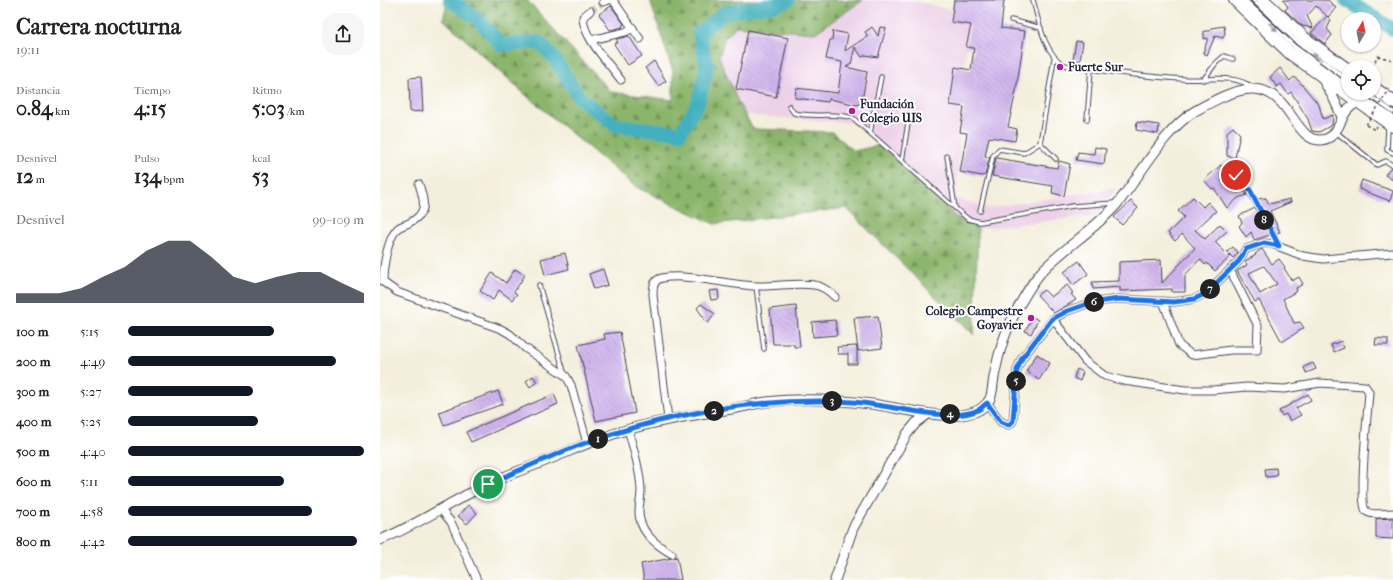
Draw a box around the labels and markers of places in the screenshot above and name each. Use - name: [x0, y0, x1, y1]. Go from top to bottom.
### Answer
- place label: Fuerte Sur: [1067, 60, 1124, 74]
- marker: Fuerte Sur: [1055, 62, 1065, 72]
- place label: Fundación Colegio UIS: [859, 97, 922, 126]
- marker: Fundación Colegio UIS: [847, 106, 857, 116]
- pin: [1219, 158, 1253, 192]
- pin: 8: [1254, 210, 1274, 230]
- pin: 7: [1200, 279, 1220, 299]
- pin: 6: [1084, 292, 1104, 312]
- place label: Colegio Campestre Goyavier: [925, 304, 1024, 333]
- marker: Colegio Campestre Goyavier: [1026, 313, 1036, 323]
- pin: 5: [1006, 371, 1026, 391]
- pin: 3: [822, 391, 842, 411]
- pin: 2: [704, 401, 724, 421]
- pin: 4: [940, 404, 960, 424]
- pin: 1: [588, 429, 608, 449]
- pin: [471, 467, 505, 501]

